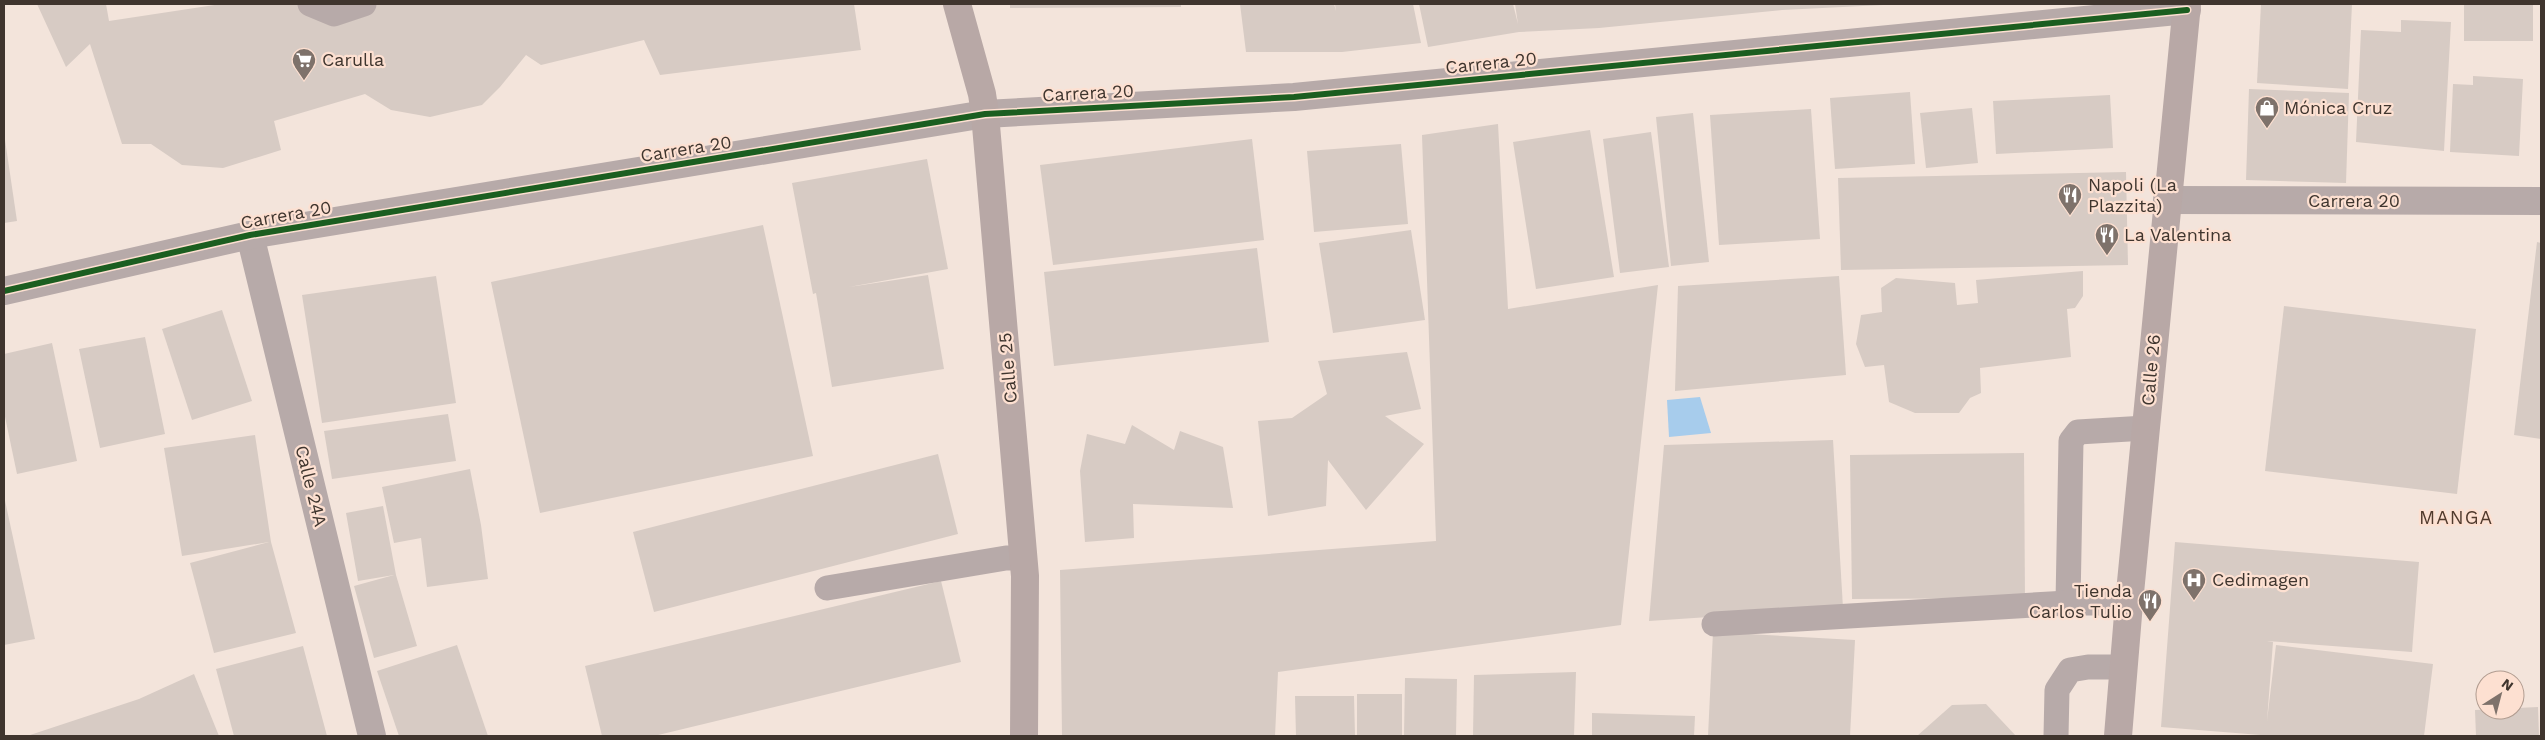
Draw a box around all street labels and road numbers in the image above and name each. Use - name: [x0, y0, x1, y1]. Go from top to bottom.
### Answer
- street label: Carrera 20: [1444, 47, 1538, 78]
- street label: Carrera 20: [1041, 80, 1134, 105]
- street label: Carrera 20: [639, 131, 733, 166]
- street label: Carrera 20: [2308, 190, 2400, 211]
- street label: Carrera 20: [239, 196, 333, 233]
- street label: Calle 25: [994, 332, 1021, 404]
- street label: Calle 26: [2137, 333, 2164, 406]
- street label: Calle 24A: [291, 443, 332, 529]

